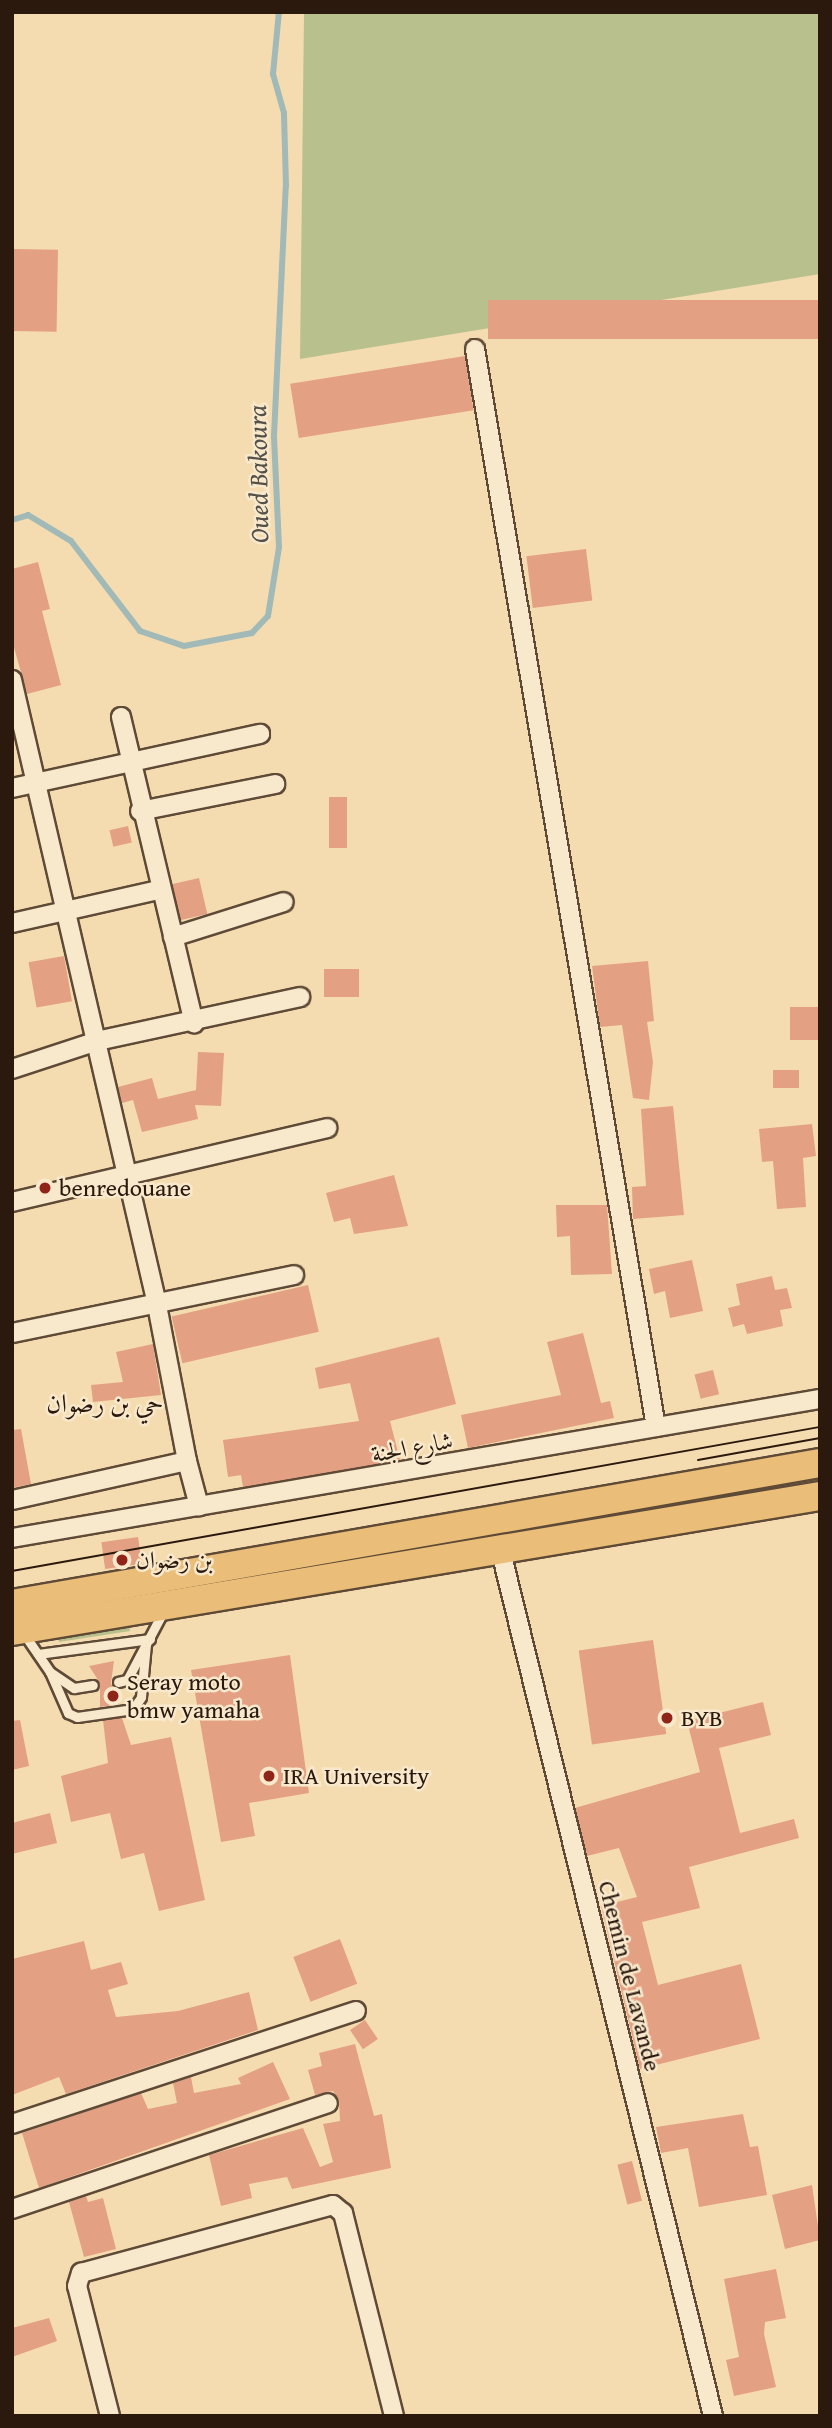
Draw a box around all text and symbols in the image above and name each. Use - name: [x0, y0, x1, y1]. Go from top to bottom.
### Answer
- water label: Oued Bakoura: [241, 405, 275, 543]
- place label: benredouane: [59, 1174, 191, 1202]
- marker: benredouane: [37, 1180, 53, 1196]
- district label: حي بن رضوان: [46, 1387, 164, 1419]
- street label: شارع الجنة: [369, 1426, 455, 1468]
- place label: بن رضوان: [136, 1546, 213, 1574]
- marker: بن رضوان: [114, 1552, 130, 1568]
- place label: Seray moto bmw yamaha: [127, 1668, 260, 1724]
- marker: Seray moto bmw yamaha: [105, 1688, 121, 1704]
- place label: BYB: [681, 1704, 723, 1732]
- marker: BYB: [659, 1710, 675, 1726]
- place label: IRA University: [283, 1762, 429, 1790]
- marker: IRA University: [261, 1768, 277, 1784]
- street label: Chemin de Lavande: [592, 1878, 668, 2074]

